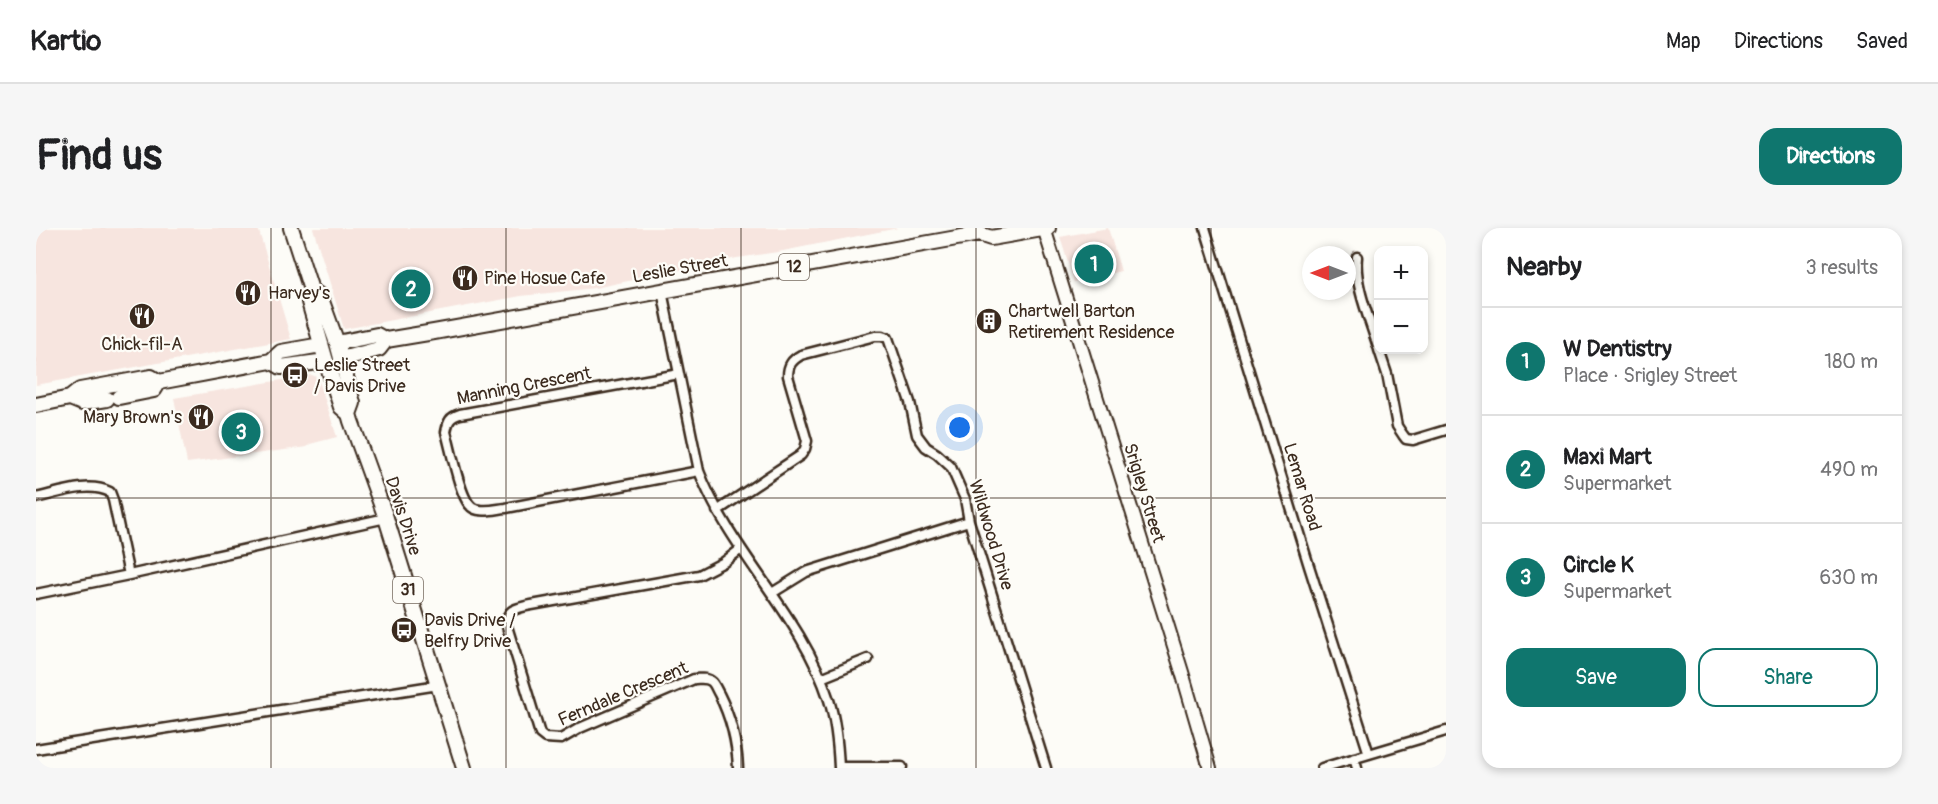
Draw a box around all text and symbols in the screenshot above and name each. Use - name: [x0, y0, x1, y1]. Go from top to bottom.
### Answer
- text: Kartio: [30, 24, 101, 59]
- text: Map: [1666, 28, 1701, 55]
- text: Directions: [1734, 28, 1823, 55]
- text: Saved: [1856, 28, 1908, 55]
- button: Directions: [1759, 128, 1902, 185]
- text: Find us: [36, 130, 162, 182]
- pin: 1: [1074, 242, 1114, 286]
- north arrow: [1302, 246, 1356, 300]
- map controls: [1374, 246, 1428, 354]
- button: +: [1374, 246, 1428, 300]
- street label: Leslie Street: [631, 249, 730, 289]
- text: Nearby: [1506, 251, 1582, 283]
- road number: 12: [779, 254, 809, 280]
- text: 3 results: [1806, 255, 1878, 280]
- restaurant icon: Pine Hosue Cafe: [450, 263, 480, 293]
- pin: 2: [392, 266, 430, 312]
- place label: Pine Hosue Cafe: [484, 267, 605, 290]
- restaurant icon: Harvey's: [233, 278, 263, 308]
- place label: Harvey's: [268, 282, 330, 305]
- place label: Chartwell Barton Retirement Residence: [1008, 300, 1175, 344]
- button: −: [1374, 300, 1428, 354]
- restaurant icon: Chick-fil-A: [127, 301, 157, 331]
- building icon: Chartwell Barton Retirement Residence: [974, 306, 1004, 336]
- place label: Chick-fil-A: [101, 333, 183, 356]
- text: W Dentistry: [1563, 335, 1672, 363]
- text: 1: [1522, 349, 1529, 374]
- text: 180 m: [1824, 349, 1878, 374]
- place label: Leslie Street / Davis Drive: [314, 354, 411, 398]
- bus stop icon: Leslie Street / Davis Drive: [280, 360, 310, 390]
- street label: Manning Crescent: [455, 362, 594, 410]
- text: Place · Srigley Street: [1563, 363, 1737, 388]
- restaurant icon: Mary Brown's: [186, 402, 216, 432]
- place label: Mary Brown's: [83, 406, 182, 429]
- pin: 3: [222, 410, 260, 454]
- your location: [945, 413, 974, 442]
- street label: Lemar Road: [1278, 440, 1326, 534]
- street label: Srigley Street: [1118, 441, 1170, 546]
- text: Maxi Mart: [1563, 443, 1652, 471]
- text: 2: [1520, 457, 1531, 482]
- text: 490 m: [1820, 457, 1878, 482]
- text: Supermarket: [1563, 471, 1672, 496]
- street label: Davis Drive: [379, 474, 427, 558]
- street label: Wildwood Drive: [963, 477, 1019, 593]
- text: Circle K: [1563, 551, 1634, 579]
- text: 3: [1520, 565, 1531, 590]
- text: 630 m: [1819, 565, 1878, 590]
- road number: 31: [393, 577, 423, 603]
- text: Supermarket: [1563, 579, 1672, 604]
- place label: Davis Drive / Belfry Drive: [424, 609, 516, 653]
- bus stop icon: Davis Drive / Belfry Drive: [389, 615, 419, 645]
- button: Save: [1506, 648, 1686, 707]
- button: Share: [1698, 648, 1878, 707]
- street label: Ferndale Crescent: [555, 656, 692, 732]

